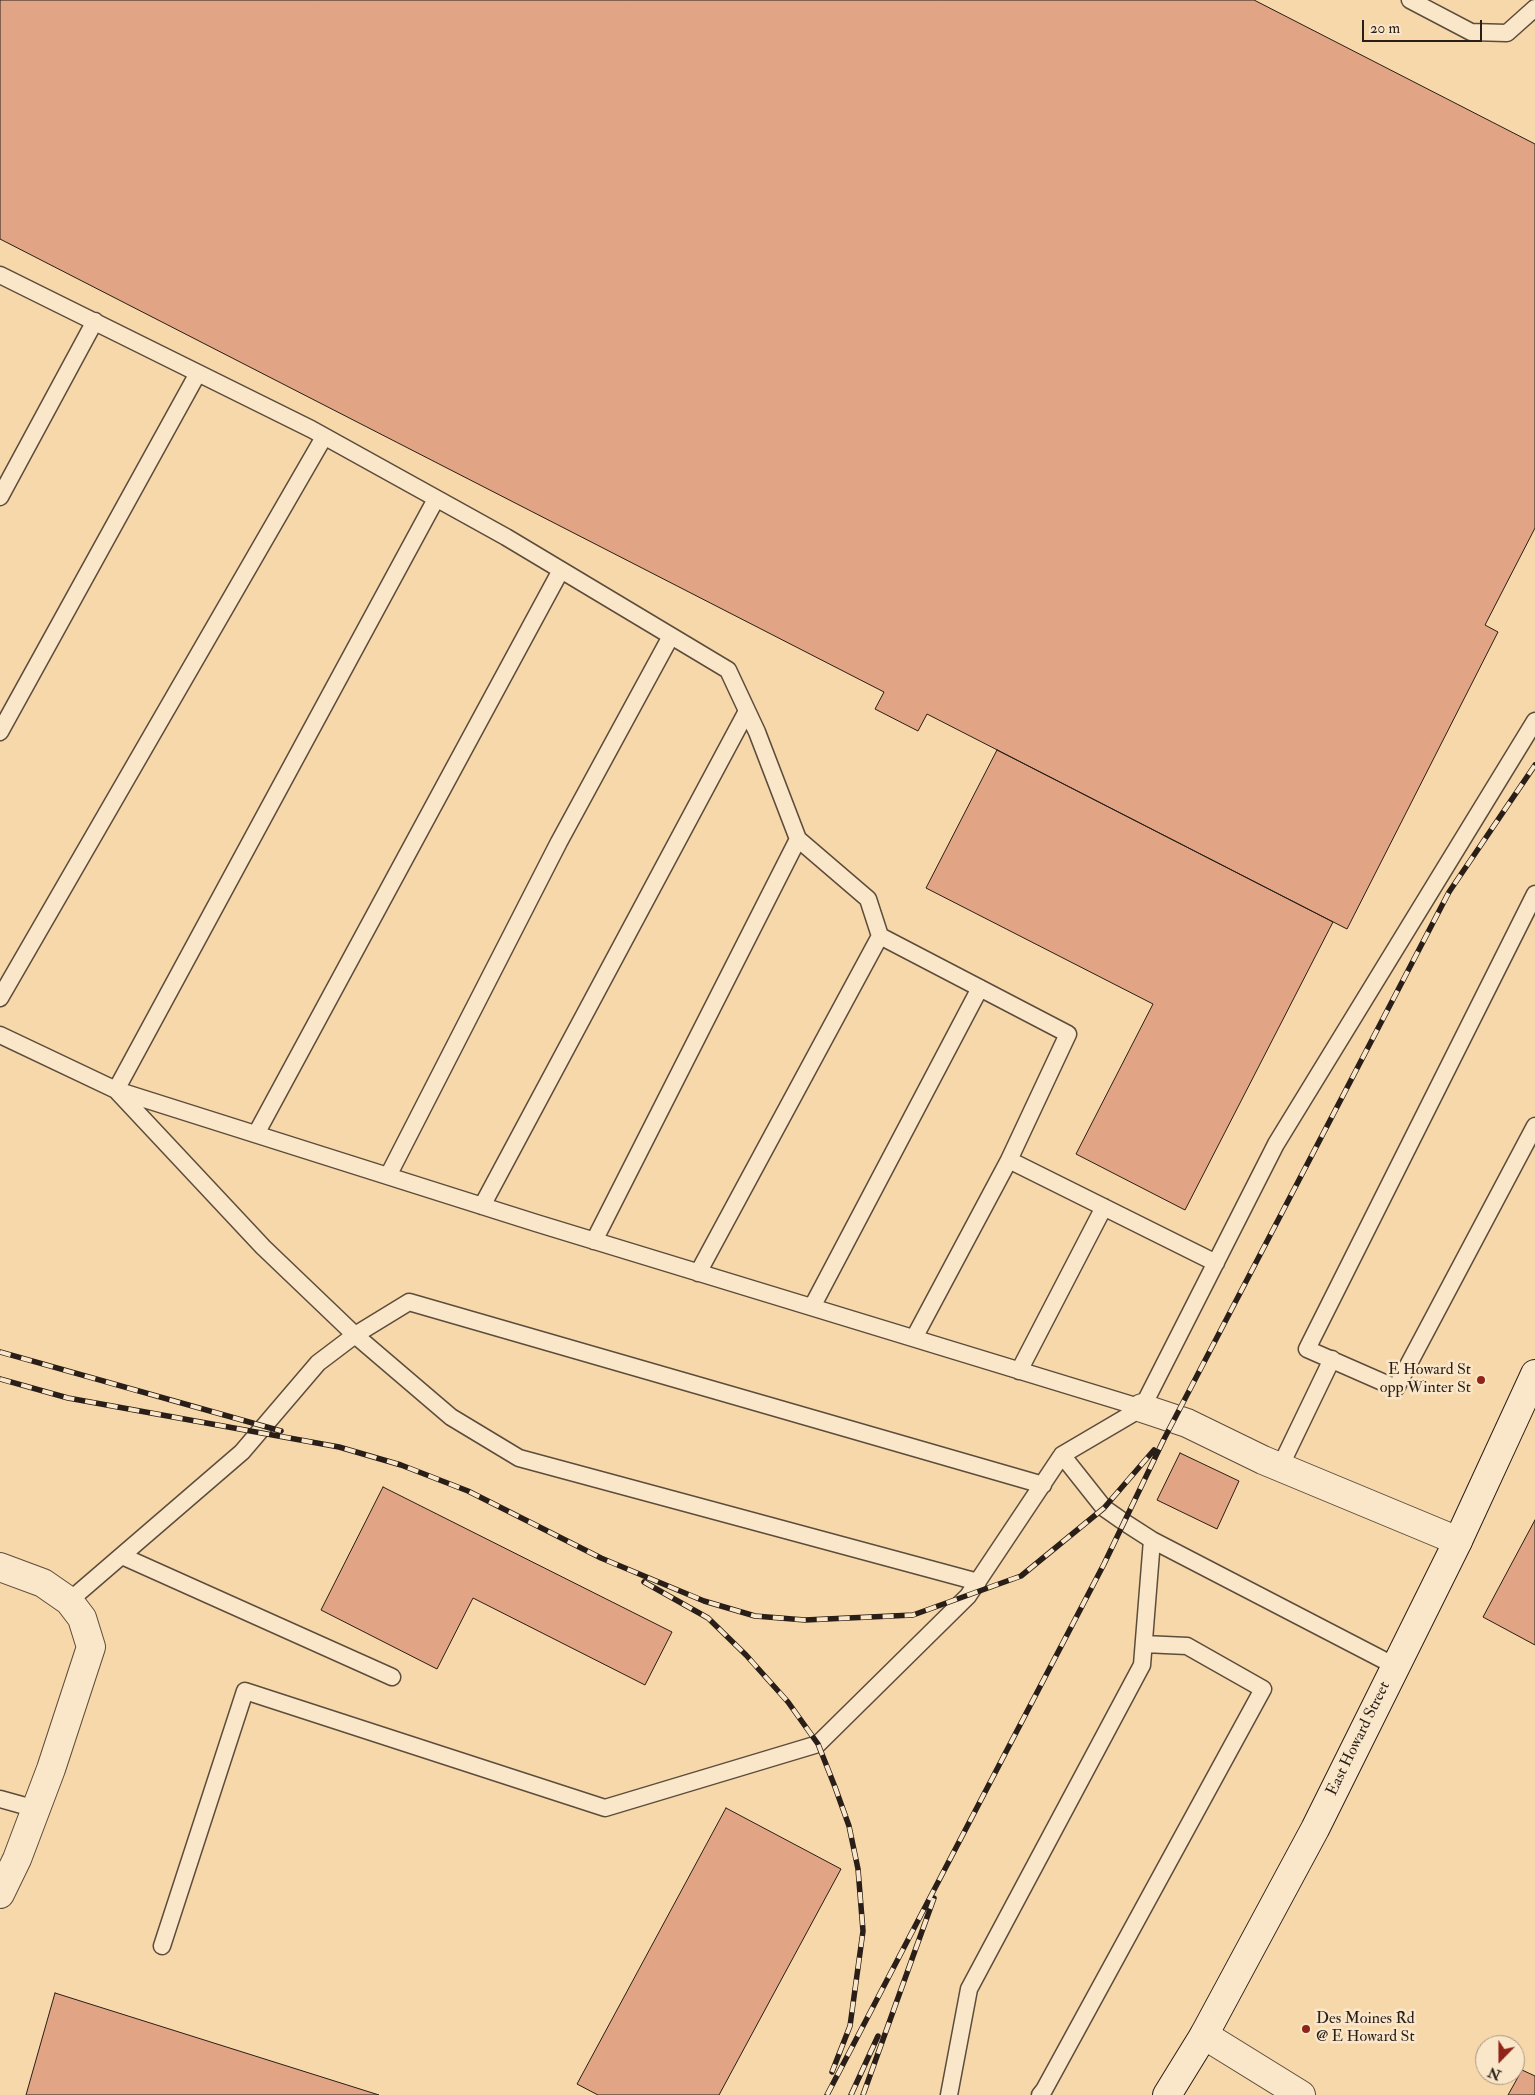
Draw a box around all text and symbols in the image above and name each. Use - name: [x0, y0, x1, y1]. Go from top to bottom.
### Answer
- scale bar: [1365, 10, 1485, 42]
- text: 20 m: [1370, 19, 1400, 38]
- place label: E Howard St opp Winter St: [1380, 1361, 1471, 1399]
- marker: E Howard St opp Winter St: [1475, 1374, 1487, 1386]
- street label: East Howard Street: [1323, 1679, 1395, 1799]
- place label: Des Moines Rd @ E Howard St: [1316, 2010, 1415, 2048]
- marker: Des Moines Rd @ E Howard St: [1300, 2023, 1312, 2035]
- north arrow: [1475, 2035, 1525, 2085]
- text: N: [1486, 2063, 1504, 2084]

